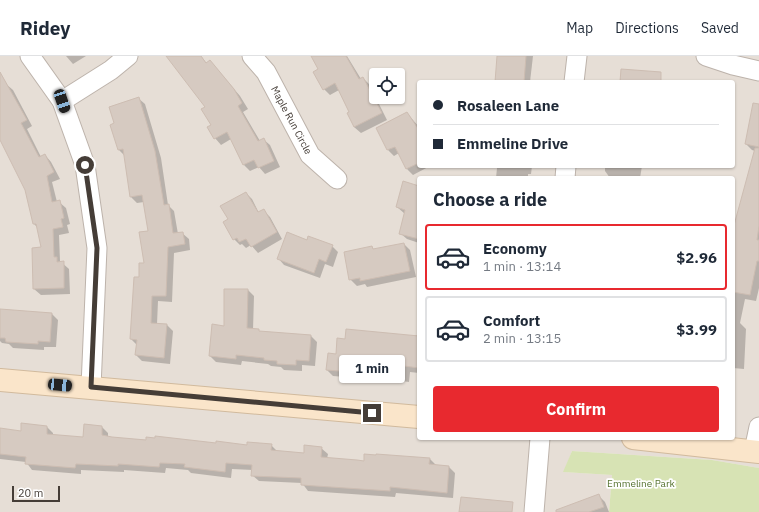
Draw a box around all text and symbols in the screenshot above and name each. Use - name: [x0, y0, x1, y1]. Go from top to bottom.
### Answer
- text: Ridey: [20, 16, 70, 40]
- text: Map: [566, 19, 593, 37]
- text: Directions: [615, 19, 679, 37]
- text: Saved: [701, 19, 739, 37]
- map controls: [369, 68, 405, 104]
- button: locate: [369, 68, 405, 104]
- street label: Maple Run Circle: [268, 84, 315, 157]
- car: [52, 88, 72, 114]
- text: Rosaleen Lane: [457, 96, 559, 115]
- text: Emmeline Drive: [457, 134, 568, 153]
- route start: [76, 156, 94, 174]
- text: Choose a ride: [433, 188, 547, 211]
- icon: car: [435, 239, 471, 275]
- text: Economy: [483, 239, 547, 258]
- text: $2.96: [676, 248, 717, 267]
- text: 1 min · 13:14: [483, 258, 561, 275]
- icon: car: [435, 311, 471, 347]
- text: Comfort: [483, 311, 540, 330]
- text: $3.99: [676, 320, 717, 339]
- text: 2 min · 13:15: [483, 330, 561, 347]
- callout: 1 min: [339, 355, 405, 383]
- text: 1 min: [355, 360, 389, 377]
- car: [48, 378, 72, 392]
- button: Confirm: [433, 386, 719, 432]
- route end: [363, 404, 381, 422]
- park label: Emmeline Park: [607, 477, 676, 490]
- scale bar: [12, 484, 60, 503]
- text: 20 m: [18, 486, 43, 500]

